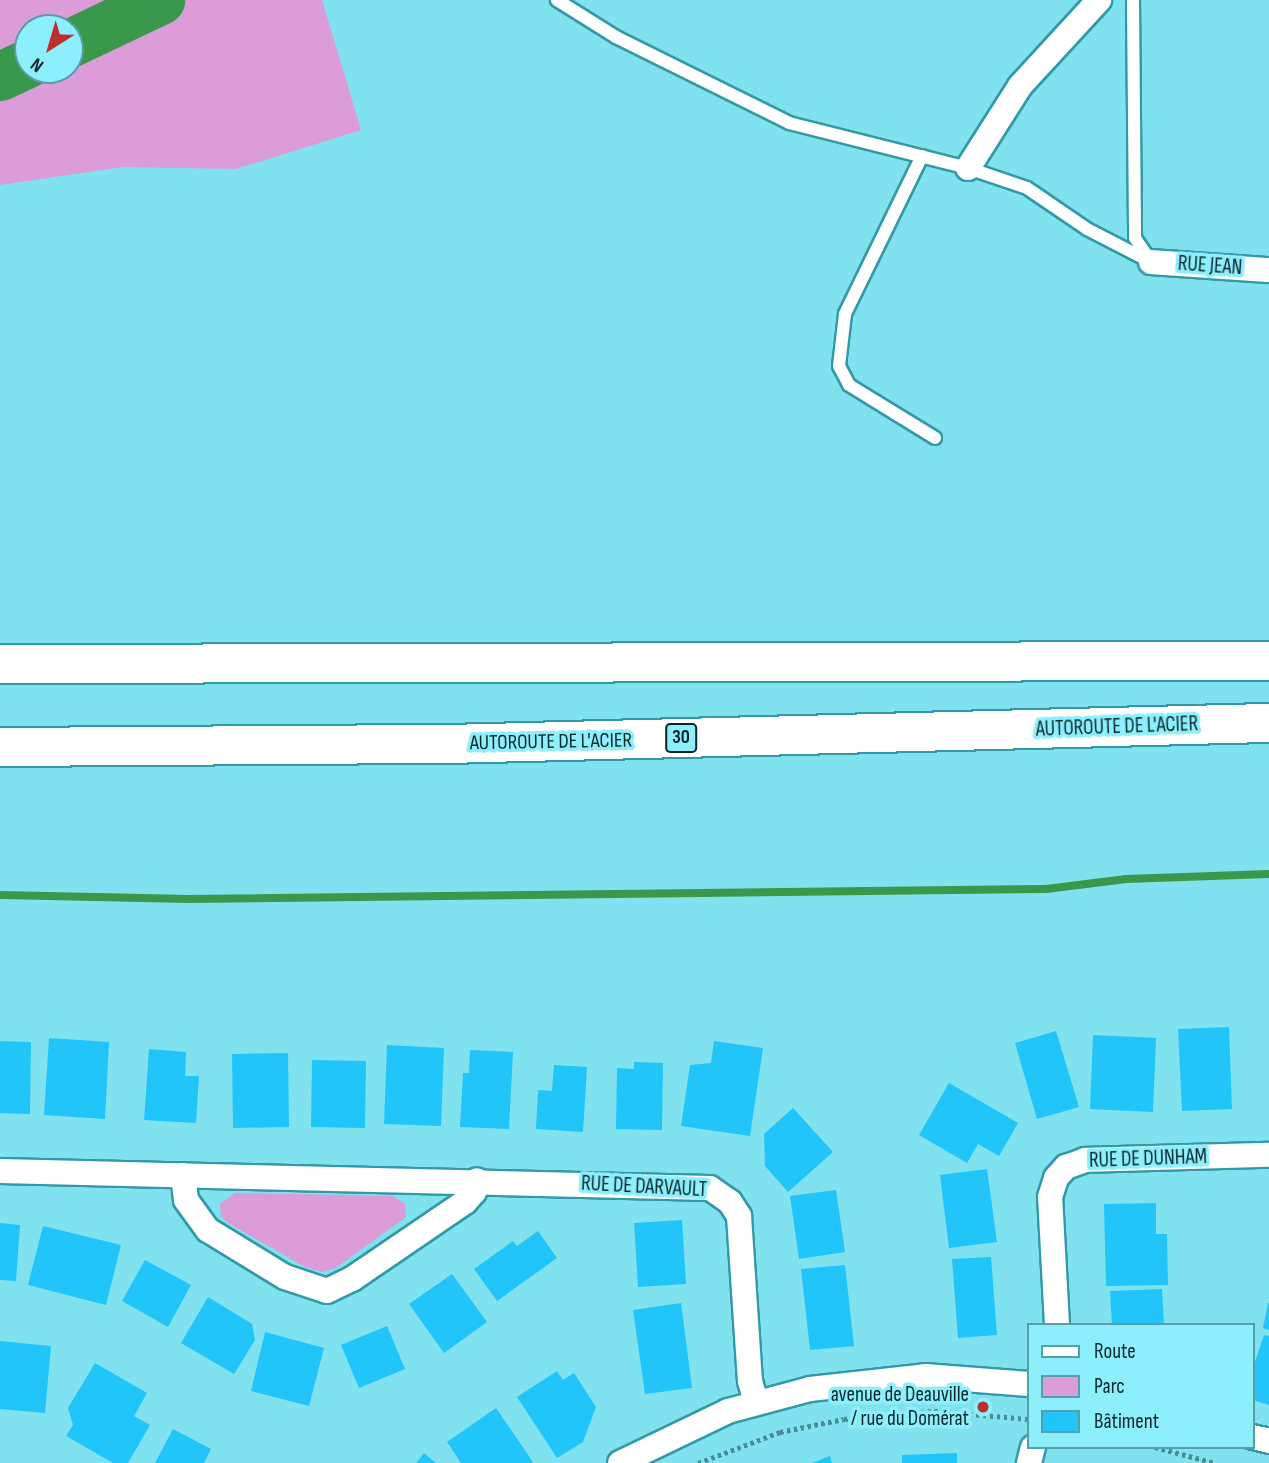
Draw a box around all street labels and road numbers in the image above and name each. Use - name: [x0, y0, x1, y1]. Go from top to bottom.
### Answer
- street label: RUE JEAN: [1177, 251, 1243, 281]
- street label: AUTOROUTE DE L'ACIER: [1035, 712, 1199, 742]
- road number: 30: [664, 722, 698, 754]
- street label: AUTOROUTE DE L'ACIER: [470, 728, 632, 756]
- street label: RUE DE DUNHAM: [1089, 1144, 1207, 1174]
- street label: RUE DE DARVAULT: [580, 1171, 708, 1203]

